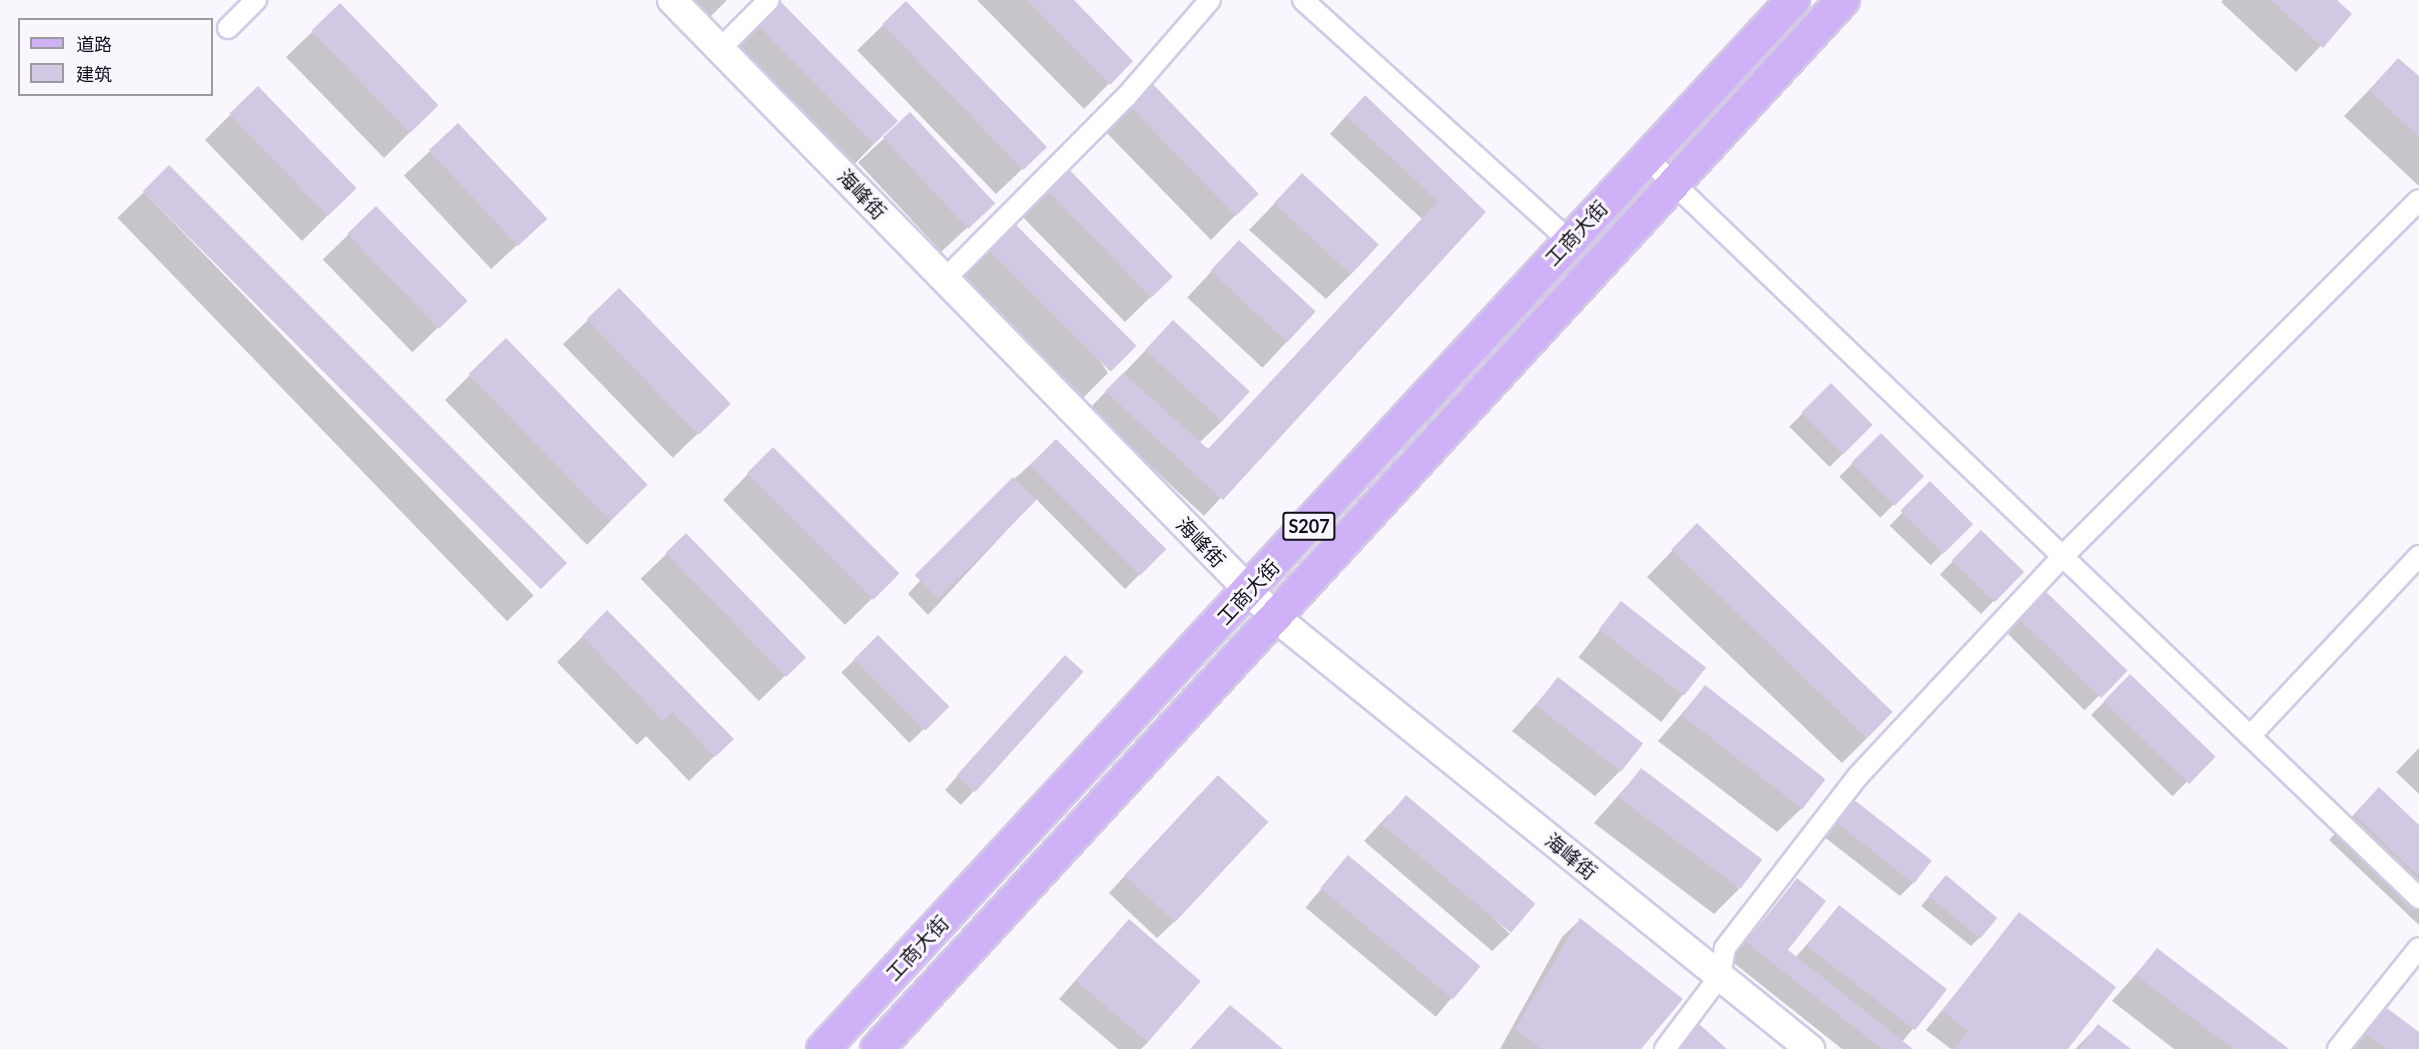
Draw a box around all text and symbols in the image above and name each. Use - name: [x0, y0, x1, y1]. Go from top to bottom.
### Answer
- legend: [18, 18, 213, 96]
- text: 道路: [76, 33, 112, 55]
- text: 建筑: [76, 63, 112, 85]
- street label: 海峰街: [833, 164, 891, 224]
- street label: 工商大街: [1540, 196, 1612, 270]
- road number: S207: [1282, 511, 1336, 541]
- street label: 海峰街: [1172, 512, 1230, 572]
- street label: 工商大街: [1212, 555, 1284, 629]
- street label: 海峰街: [1540, 828, 1602, 884]
- street label: 工商大街: [881, 911, 953, 985]

